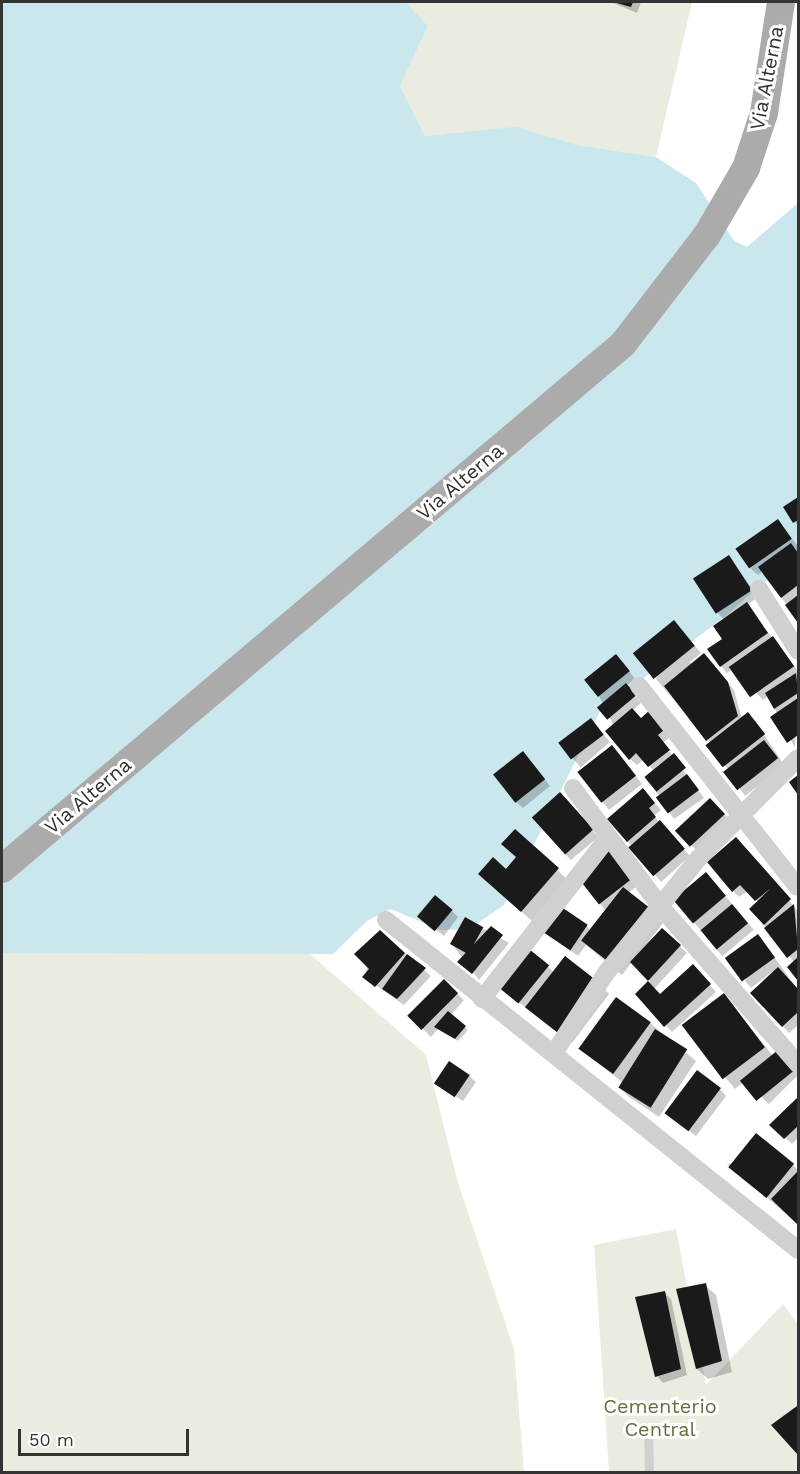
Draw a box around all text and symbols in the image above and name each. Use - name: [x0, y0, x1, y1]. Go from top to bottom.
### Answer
- street label: Via Alterna: [745, 23, 789, 133]
- street label: Via Alterna: [411, 438, 509, 526]
- street label: Via Alterna: [39, 752, 137, 840]
- park label: Cementerio Central: [603, 1394, 717, 1441]
- scale bar: [21, 1417, 192, 1455]
- text: 50 m: [29, 1429, 74, 1450]

